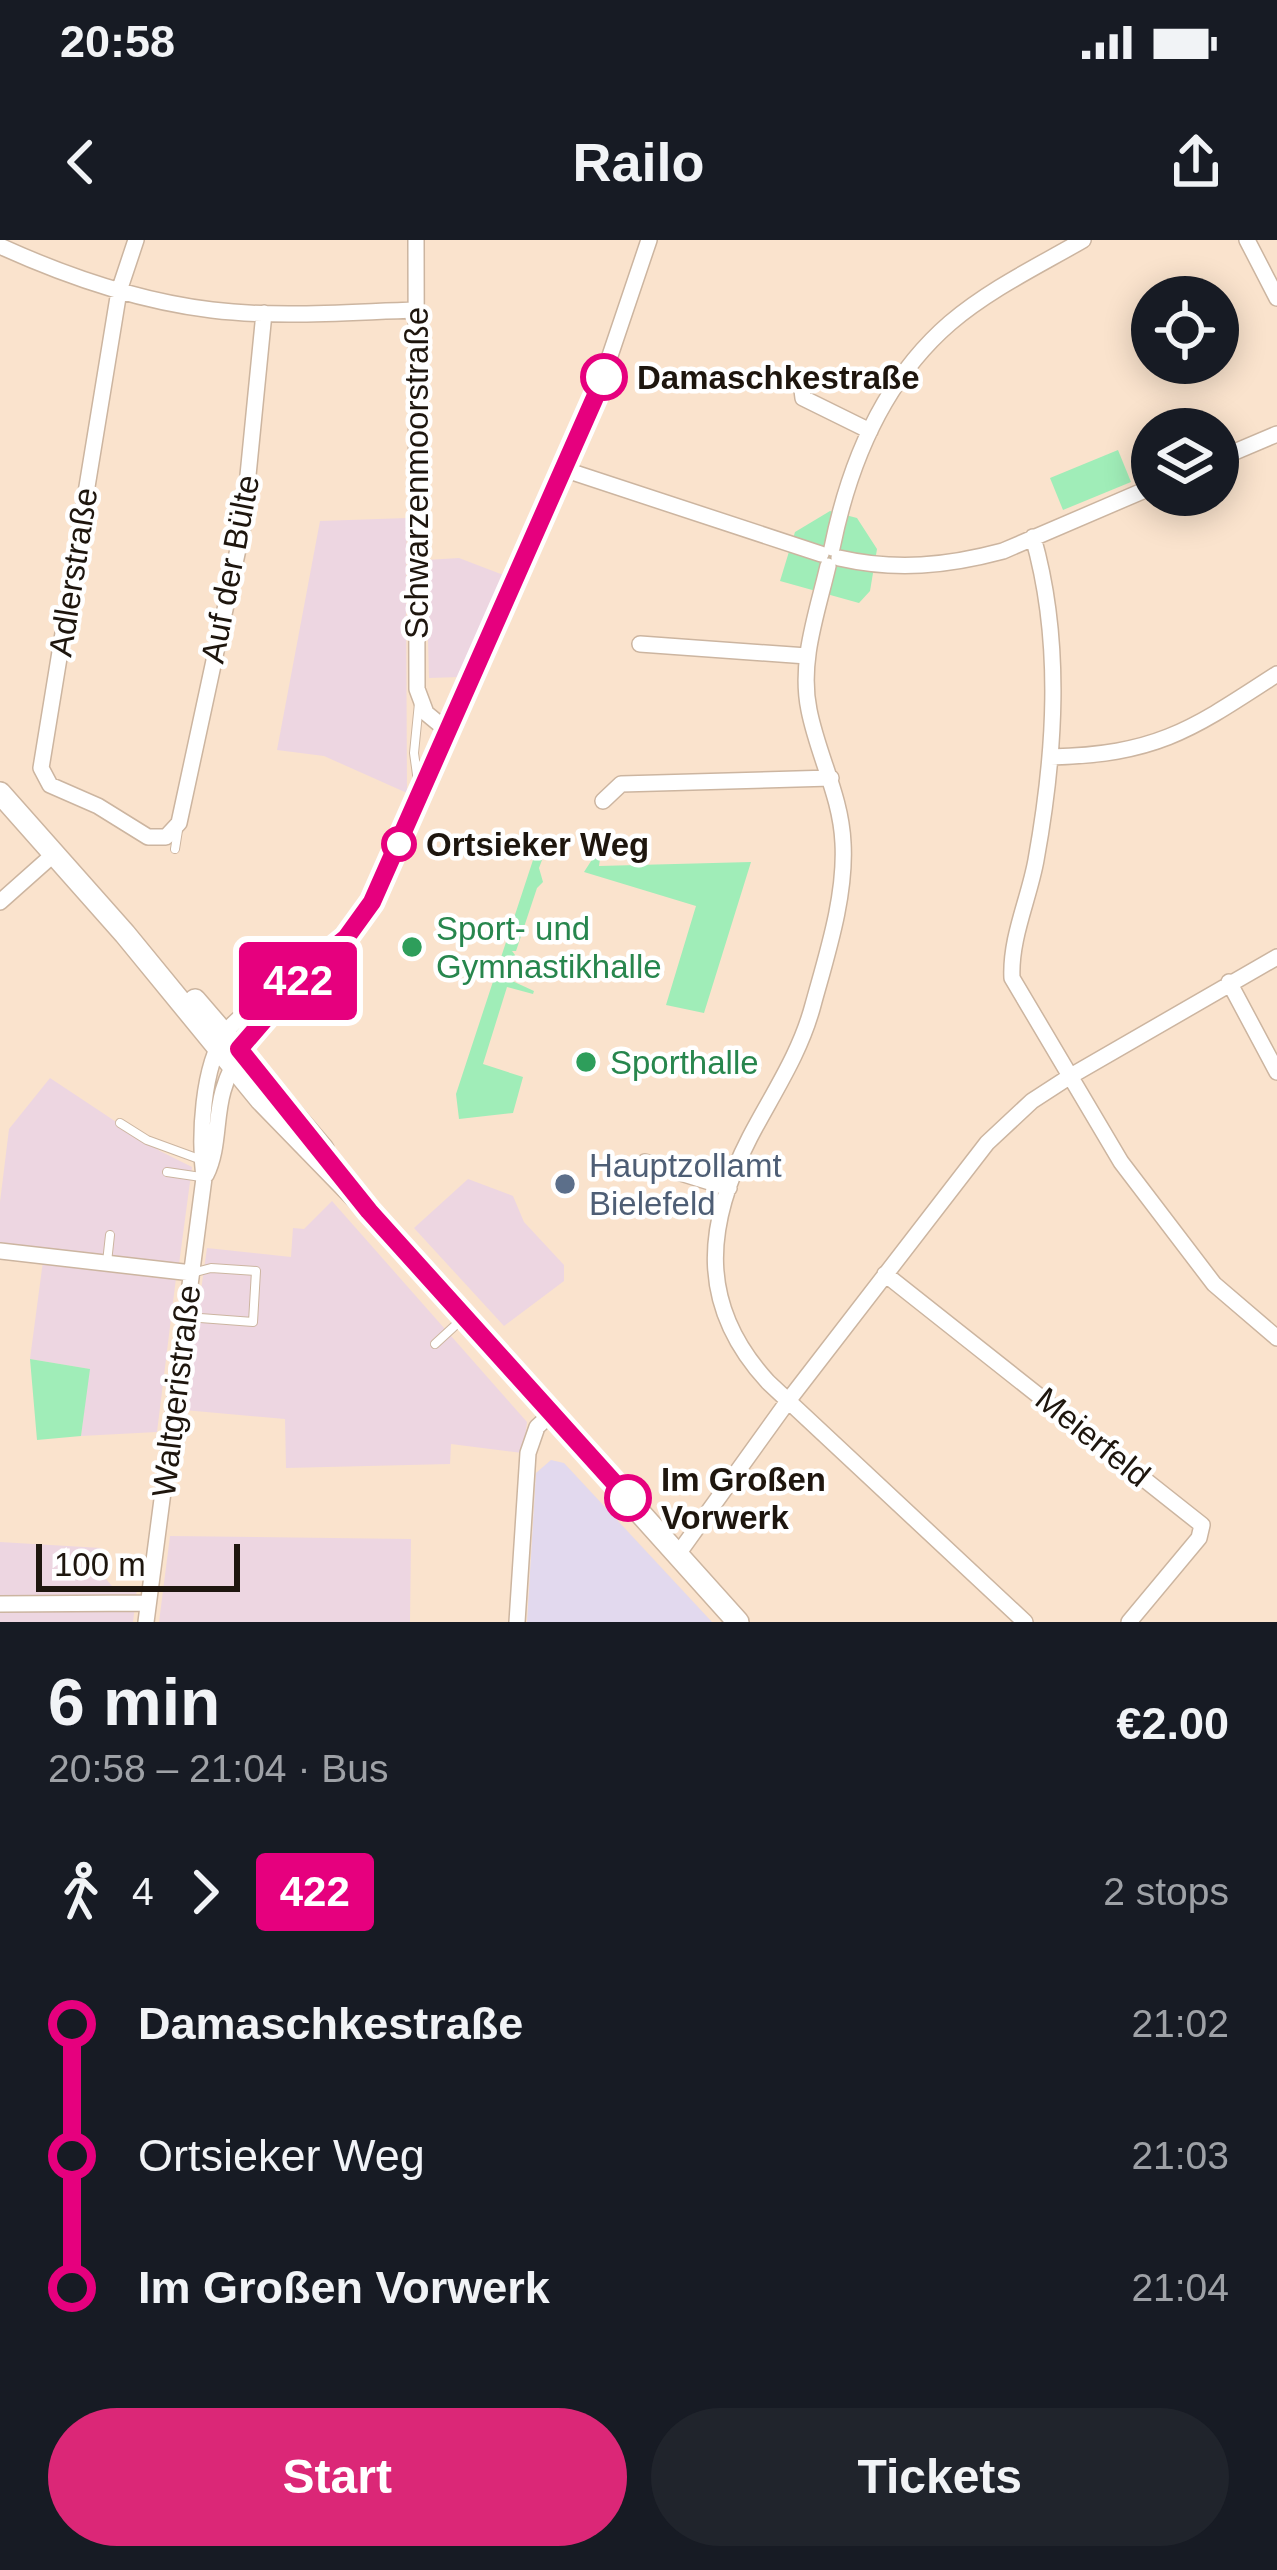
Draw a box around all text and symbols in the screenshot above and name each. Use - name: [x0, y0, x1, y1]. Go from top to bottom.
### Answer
- text: 20:58: [60, 16, 175, 67]
- icon: back: [48, 129, 114, 195]
- icon: share: [1163, 129, 1229, 195]
- text: Railo: [572, 132, 705, 192]
- map controls: [1131, 276, 1239, 516]
- button: locate: [1131, 276, 1239, 384]
- street label: Schwarzenmoorstraße: [398, 307, 435, 639]
- marker: Damaschkestraße: [582, 355, 626, 399]
- place label: Damaschkestraße: [637, 359, 920, 396]
- button: layers: [1131, 408, 1239, 516]
- street label: Auf der Bülte: [194, 472, 266, 666]
- street label: Adlerstraße: [41, 485, 105, 659]
- place label: Ortsieker Weg: [426, 826, 649, 863]
- marker: Ortsieker Weg: [383, 828, 415, 860]
- place label: Sport- und Gymnastikhalle: [436, 910, 662, 985]
- marker: Sport- und Gymnastikhalle: [399, 934, 425, 960]
- line badge: 422: [229, 942, 367, 1020]
- text: 422: [263, 957, 333, 1004]
- place label: Sporthalle: [610, 1044, 759, 1081]
- marker: Sporthalle: [573, 1049, 599, 1075]
- place label: Hauptzollamt Bielefeld: [589, 1147, 782, 1222]
- marker: Hauptzollamt Bielefeld: [552, 1171, 578, 1197]
- street label: Waltgeristraße: [145, 1283, 207, 1499]
- street label: Meierfeld: [1029, 1380, 1157, 1494]
- place label: Im Großen Vorwerk: [661, 1461, 826, 1536]
- marker: Im Großen Vorwerk: [606, 1476, 650, 1520]
- scale bar: [36, 1538, 240, 1591]
- text: 100 m: [54, 1546, 146, 1583]
- text: 6 min: [48, 1665, 220, 1739]
- text: €2.00: [1116, 1698, 1229, 1749]
- text: 20:58 – 21:04 · Bus: [48, 1747, 388, 1790]
- icon: walk: [48, 1859, 114, 1925]
- icon: forward: [172, 1859, 238, 1925]
- text: 422: [280, 1868, 350, 1915]
- text: 4: [132, 1870, 154, 1913]
- text: 2 stops: [1103, 1870, 1229, 1913]
- text: Damaschkestraße: [138, 1998, 523, 2049]
- text: 21:02: [1131, 2002, 1229, 2045]
- text: Ortsieker Weg: [138, 2130, 425, 2181]
- text: 21:03: [1131, 2134, 1229, 2177]
- text: Im Großen Vorwerk: [138, 2262, 550, 2313]
- text: 21:04: [1131, 2266, 1229, 2309]
- button: Start: [48, 2408, 627, 2546]
- button: Tickets: [651, 2408, 1229, 2546]

